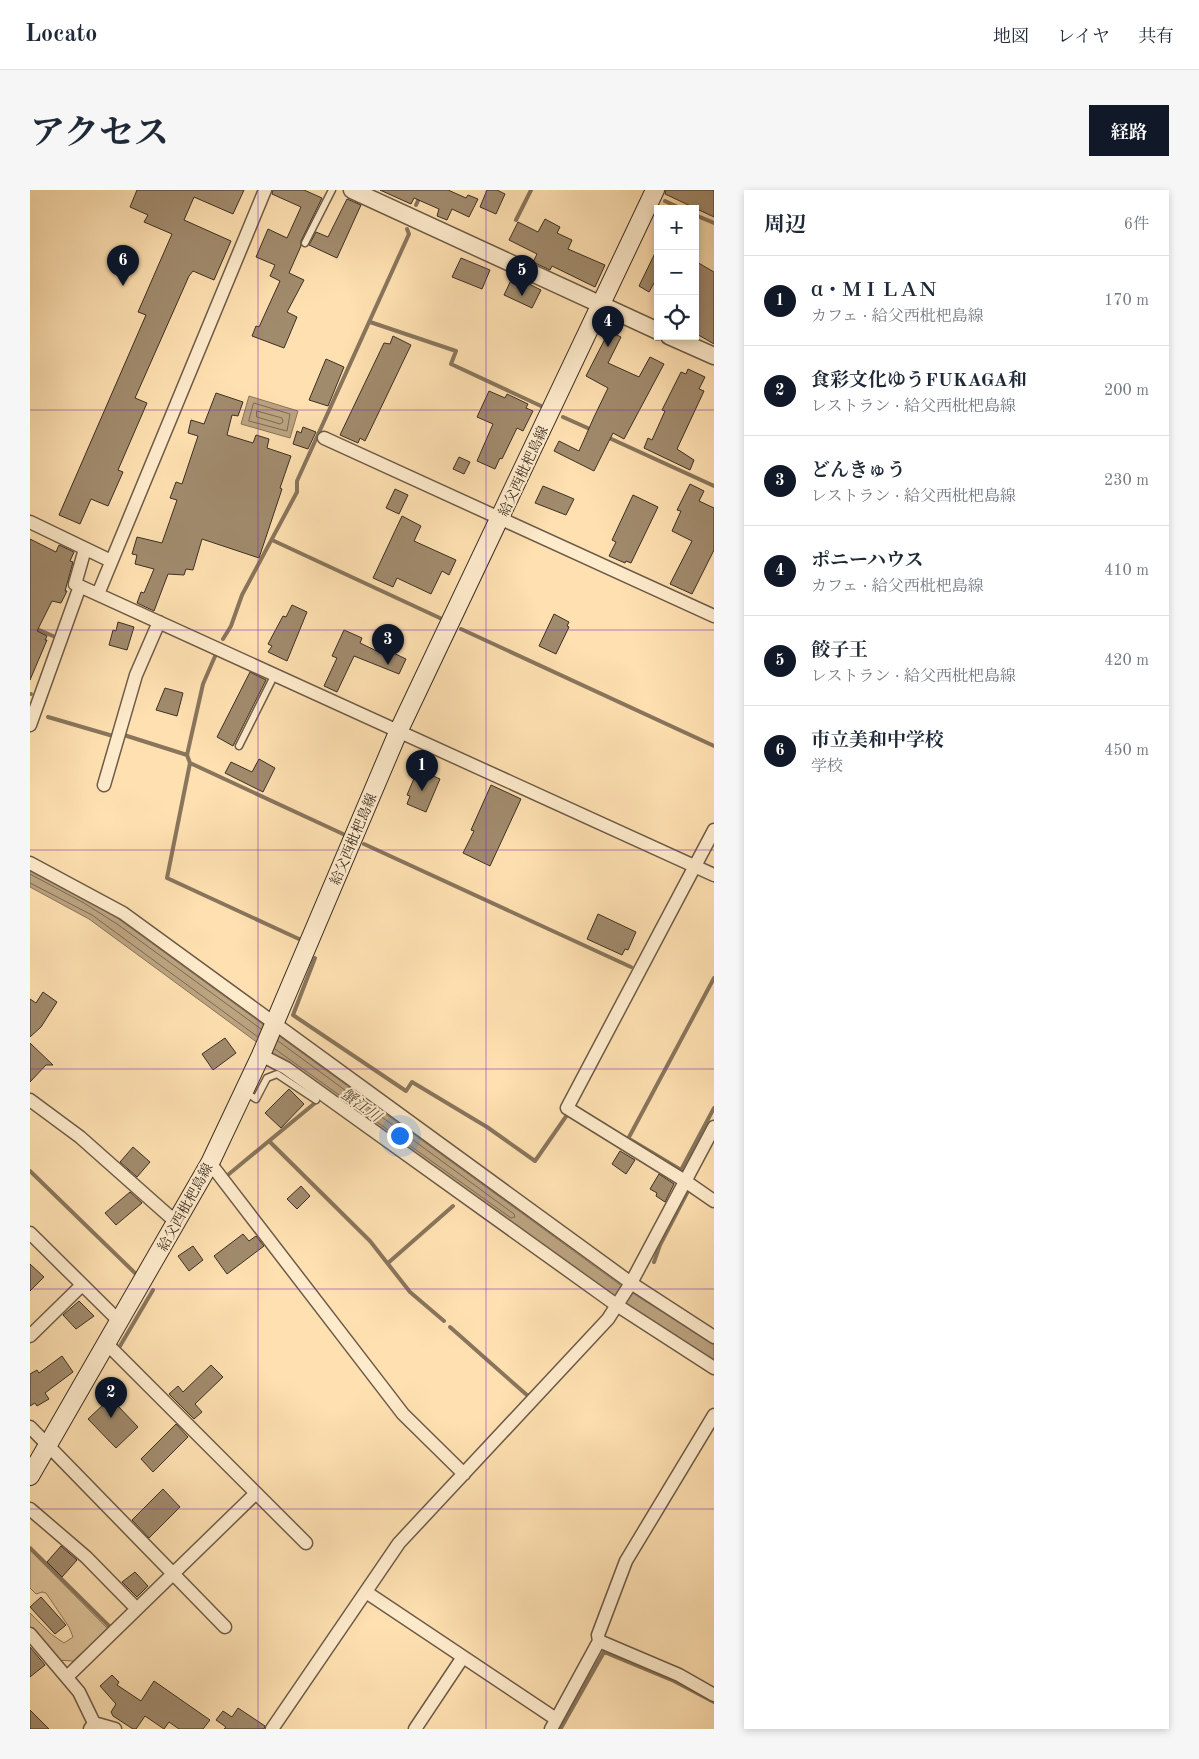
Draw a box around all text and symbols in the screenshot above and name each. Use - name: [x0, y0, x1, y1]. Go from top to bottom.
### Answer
- text: Locato: [25, 23, 97, 47]
- text: 地図: [993, 28, 1029, 46]
- text: レイヤ: [1057, 28, 1110, 46]
- text: 共有: [1138, 28, 1174, 46]
- button: 経路: [1089, 105, 1169, 156]
- text: アクセス: [30, 117, 169, 152]
- map controls: [654, 205, 699, 340]
- button: +: [654, 205, 699, 250]
- text: 周辺: [764, 215, 806, 236]
- text: 6件: [1124, 217, 1149, 233]
- pin: 6: [107, 245, 139, 286]
- button: −: [654, 250, 699, 295]
- pin: 5: [506, 255, 538, 296]
- text: α・ＭＩＬＡＮ: [811, 282, 937, 301]
- text: 1: [775, 293, 785, 309]
- text: 170 m: [1104, 293, 1149, 309]
- button: locate: [654, 295, 699, 340]
- pin: 4: [592, 306, 624, 347]
- text: カフェ · 給父西枇杷島線: [811, 309, 984, 325]
- text: 食彩文化ゆうFUKAGA和: [811, 372, 1027, 391]
- text: 2: [775, 383, 785, 399]
- text: 200 m: [1104, 383, 1149, 399]
- text: レストラン · 給父西枇杷島線: [811, 399, 1016, 415]
- street label: 給父西枇杷島線: [496, 424, 551, 519]
- text: どんきゅう: [811, 462, 906, 481]
- text: 3: [775, 473, 785, 489]
- text: 230 m: [1104, 473, 1149, 489]
- text: レストラン · 給父西枇杷島線: [811, 489, 1016, 505]
- text: ポニーハウス: [811, 552, 923, 571]
- text: 4: [775, 563, 785, 579]
- text: 410 m: [1104, 563, 1149, 579]
- text: カフェ · 給父西枇杷島線: [811, 579, 984, 595]
- pin: 3: [372, 624, 404, 665]
- text: 餃子王: [811, 642, 868, 661]
- text: 5: [775, 653, 785, 669]
- text: 420 m: [1104, 653, 1149, 669]
- text: レストラン · 給父西枇杷島線: [811, 669, 1016, 685]
- text: 市立美和中学校: [811, 732, 944, 751]
- text: 6: [775, 743, 785, 759]
- text: 450 m: [1104, 743, 1149, 759]
- pin: 1: [406, 750, 438, 791]
- text: 学校: [811, 759, 843, 775]
- street label: 給父西枇杷島線: [327, 791, 380, 887]
- water label: 蟹江川: [338, 1085, 386, 1127]
- your location: [387, 1123, 413, 1149]
- street label: 給父西枇杷島線: [155, 1161, 216, 1254]
- pin: 2: [95, 1377, 127, 1418]

